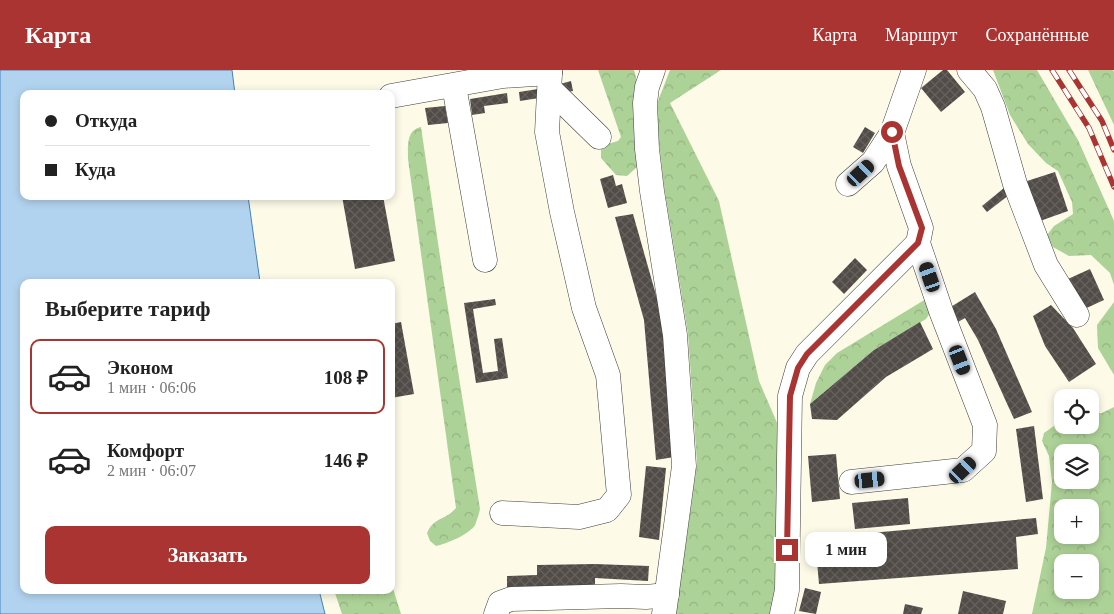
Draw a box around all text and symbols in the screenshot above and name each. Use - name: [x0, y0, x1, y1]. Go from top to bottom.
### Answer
- text: Карта: [25, 22, 91, 48]
- text: Карта: [812, 25, 857, 45]
- text: Маршрут: [885, 25, 957, 45]
- text: Сохранённые: [985, 25, 1089, 45]
- text: Откуда: [75, 110, 137, 131]
- route start: [881, 121, 903, 143]
- car: [844, 157, 877, 189]
- text: Куда: [75, 159, 116, 180]
- car: [918, 260, 941, 294]
- text: Выберите тариф: [45, 296, 211, 321]
- car: [947, 343, 972, 377]
- icon: car: [47, 354, 92, 399]
- text: Эконом: [107, 357, 173, 378]
- text: 108 ₽: [324, 367, 368, 388]
- text: 1 мин · 06:06: [107, 379, 196, 396]
- map controls: [1054, 389, 1099, 599]
- button: locate: [1054, 389, 1099, 434]
- icon: car: [47, 437, 92, 482]
- text: Комфорт: [107, 440, 184, 461]
- button: layers: [1054, 444, 1099, 489]
- text: 146 ₽: [324, 450, 368, 471]
- car: [946, 454, 979, 486]
- text: 2 мин · 06:07: [107, 462, 196, 479]
- car: [854, 471, 885, 489]
- button: +: [1054, 499, 1099, 544]
- button: Заказать: [45, 526, 370, 584]
- callout: 1 мин: [804, 532, 887, 568]
- route end: [776, 539, 798, 561]
- text: 1 мин: [825, 541, 867, 558]
- button: −: [1054, 554, 1099, 599]

